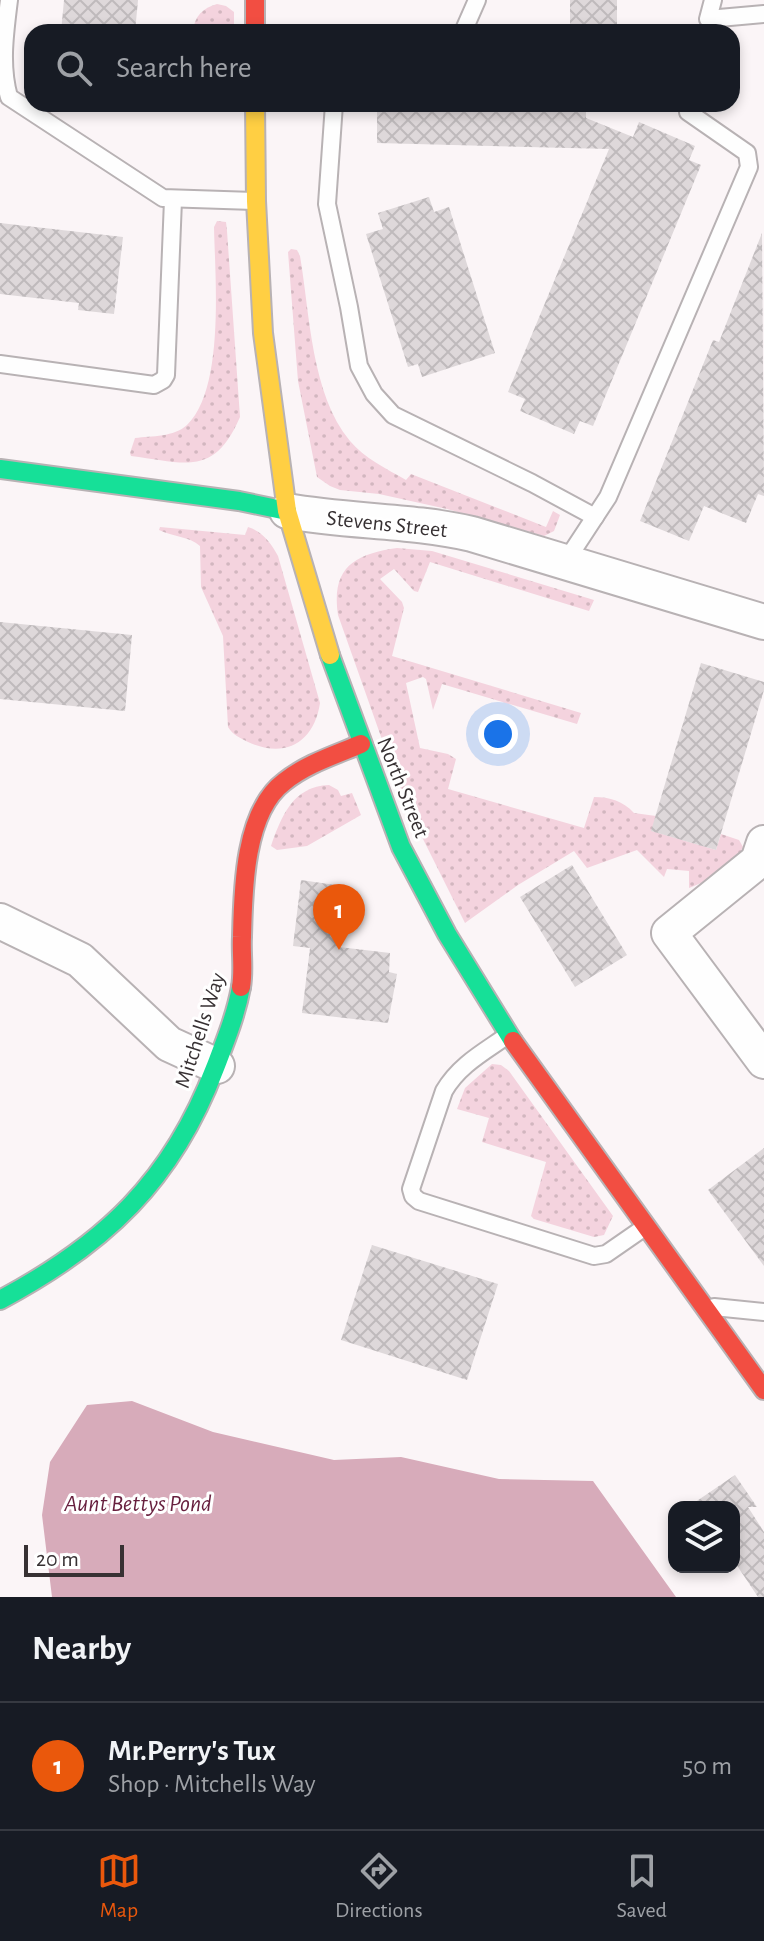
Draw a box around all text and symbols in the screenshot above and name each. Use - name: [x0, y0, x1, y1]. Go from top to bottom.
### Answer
- search box: [24, 24, 740, 112]
- icon: search: [52, 46, 96, 90]
- text: Search here: [116, 53, 252, 83]
- street label: Stevens Street: [325, 507, 448, 541]
- your location: [478, 714, 518, 754]
- street label: North Street: [373, 734, 433, 841]
- pin: 1: [313, 884, 365, 950]
- street label: Mitchells Way: [171, 969, 229, 1091]
- water label: Aunt Bettys Pond: [63, 1492, 212, 1516]
- map controls: [668, 1501, 740, 1573]
- button: layers: [668, 1501, 740, 1573]
- scale bar: [24, 1541, 124, 1577]
- text: 20 m: [36, 1548, 79, 1570]
- text: Nearby: [32, 1632, 131, 1666]
- text: Mr.Perry's Tux: [108, 1736, 276, 1766]
- text: 1: [53, 1753, 63, 1779]
- text: 50 m: [682, 1753, 732, 1779]
- text: Shop · Mitchells Way: [108, 1771, 316, 1797]
- tab: Map: [97, 1849, 141, 1923]
- tab: Directions: [335, 1849, 423, 1923]
- tab: Saved: [617, 1849, 667, 1923]

